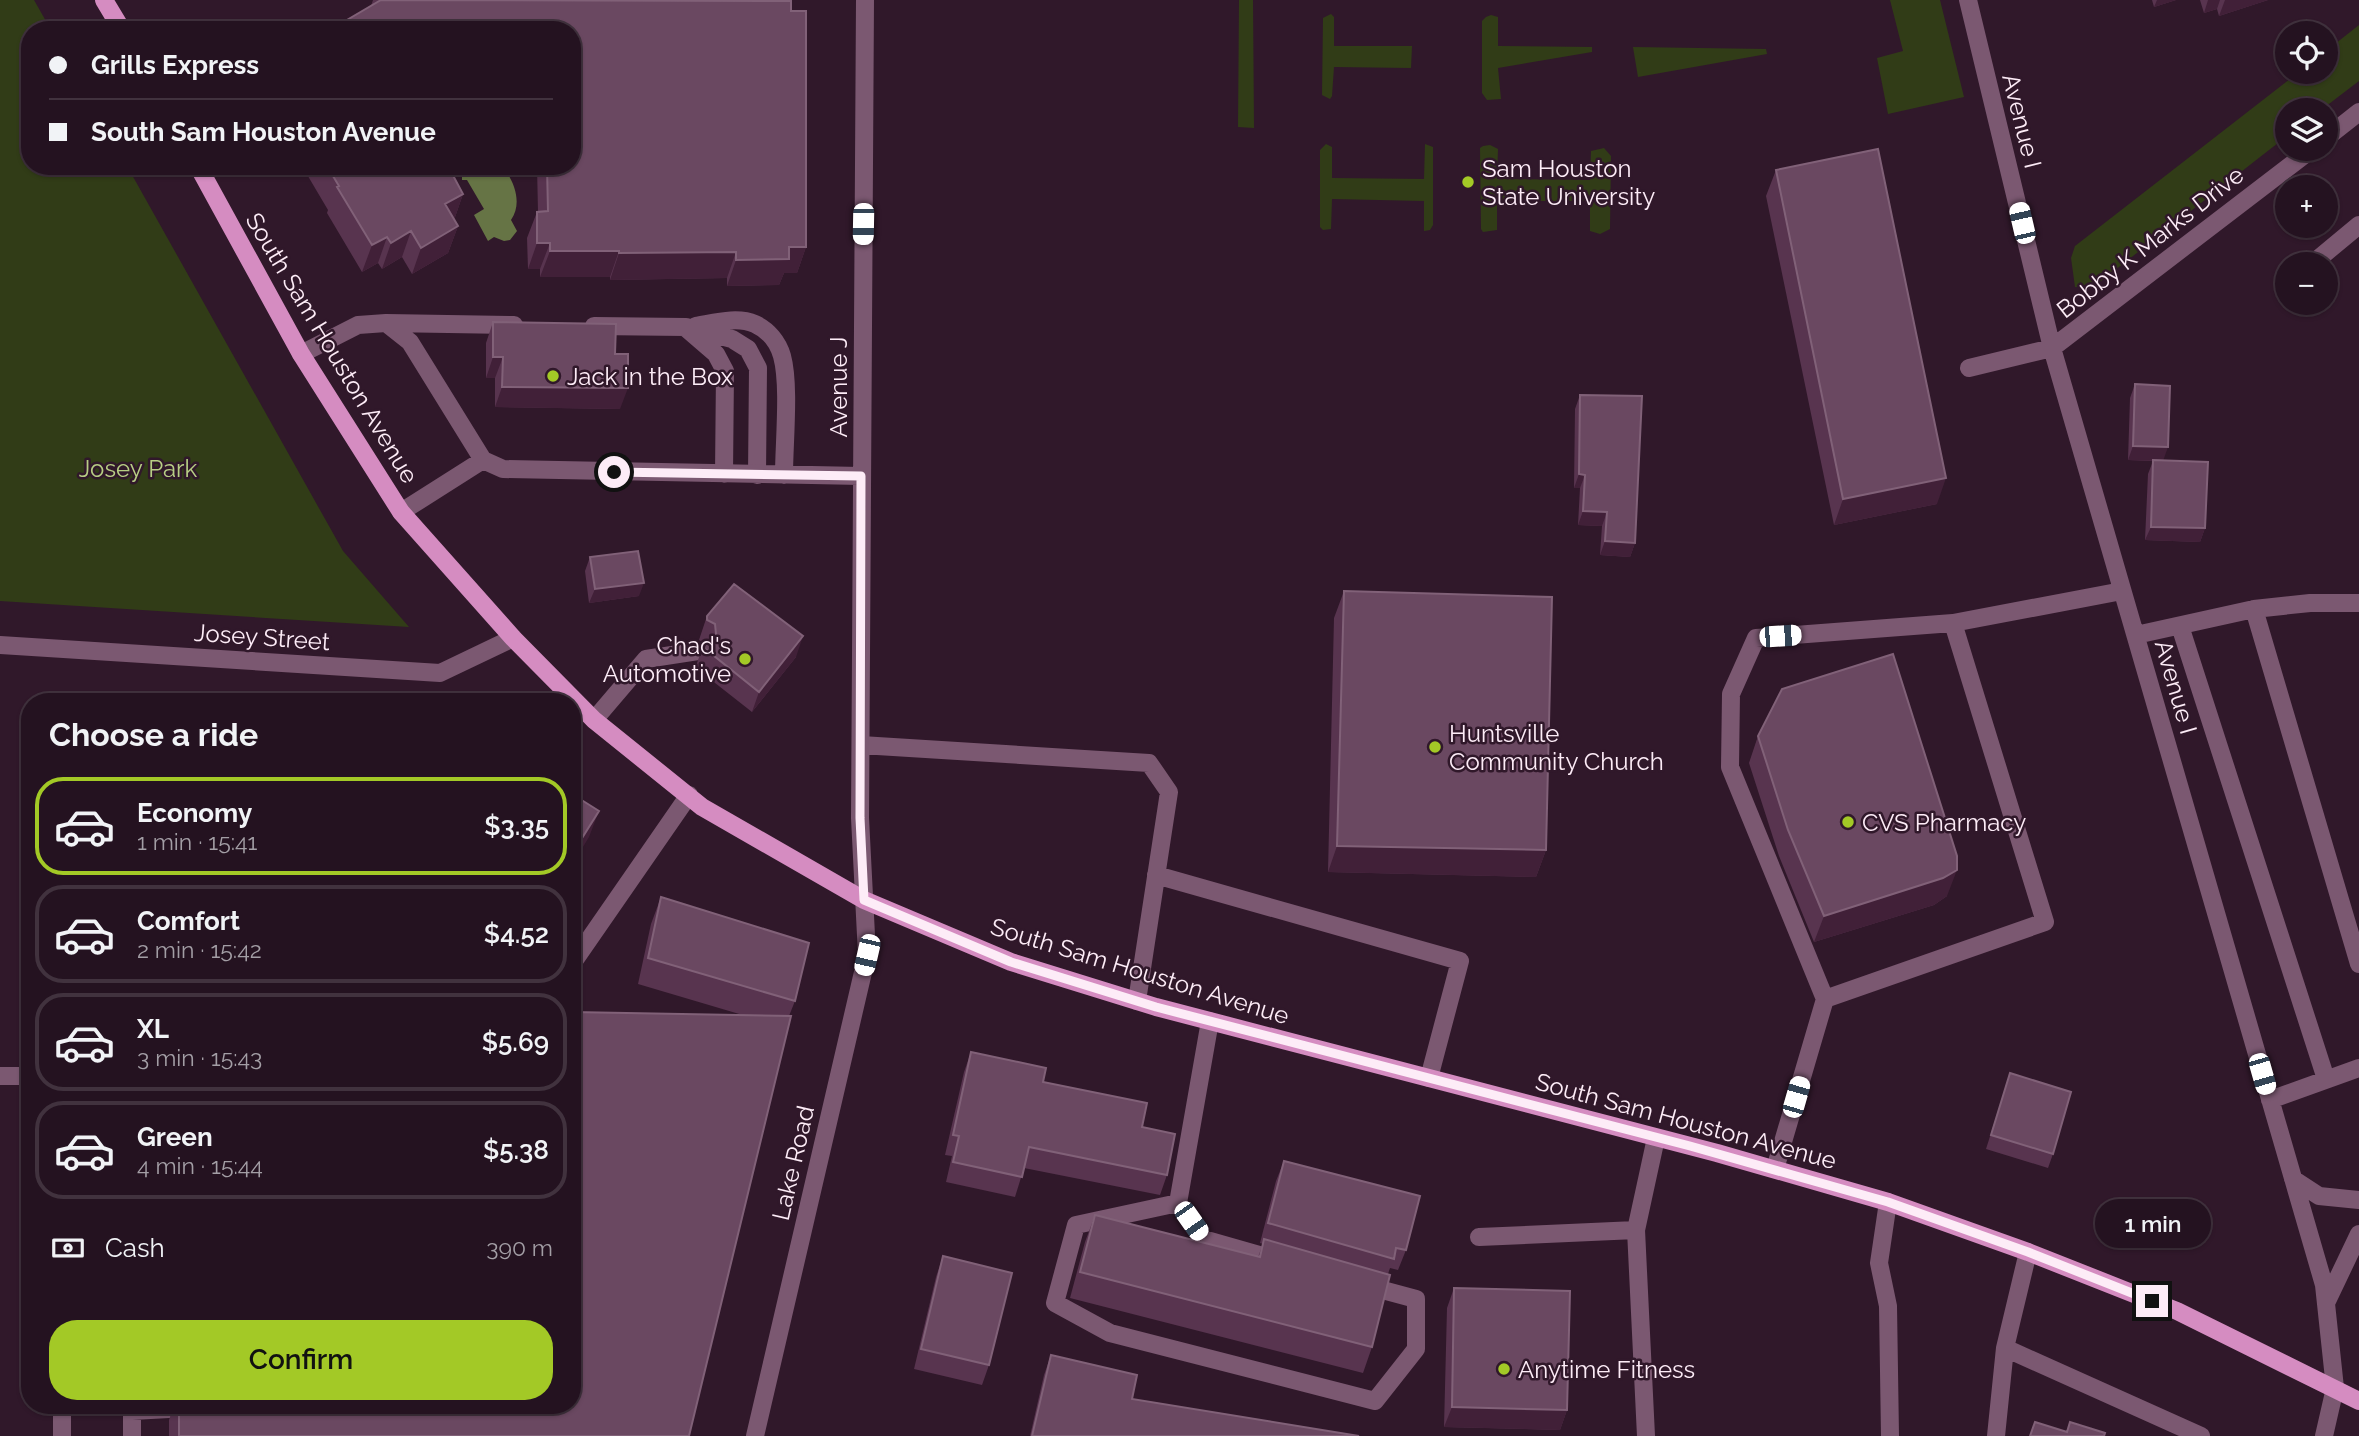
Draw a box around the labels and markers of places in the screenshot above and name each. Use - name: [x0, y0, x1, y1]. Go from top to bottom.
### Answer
- place label: Sam Houston State University: [1482, 154, 1655, 211]
- marker: Sam Houston State University: [1460, 174, 1476, 190]
- place label: Jack in the Box: [567, 362, 733, 391]
- marker: Jack in the Box: [545, 368, 561, 384]
- place label: Chad's Automotive: [603, 631, 731, 688]
- marker: Chad's Automotive: [737, 651, 753, 667]
- place label: Huntsville Community Church: [1449, 719, 1664, 776]
- marker: Huntsville Community Church: [1427, 739, 1443, 755]
- place label: CVS Pharmacy: [1862, 808, 2026, 837]
- marker: CVS Pharmacy: [1840, 814, 1856, 830]
- place label: Anytime Fitness: [1518, 1355, 1695, 1384]
- marker: Anytime Fitness: [1496, 1361, 1512, 1377]

